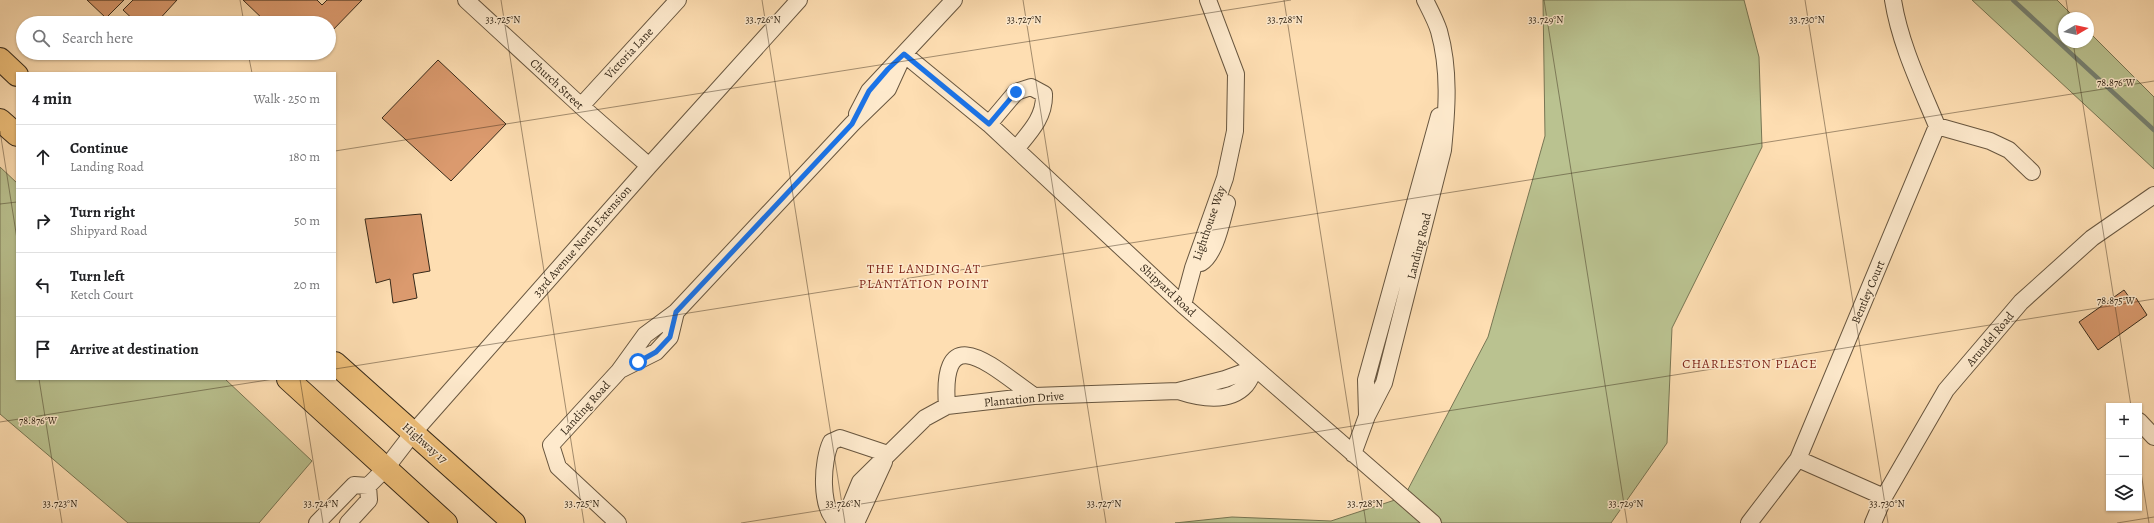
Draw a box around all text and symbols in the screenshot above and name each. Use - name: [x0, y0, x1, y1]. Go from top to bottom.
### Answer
- north arrow: [2058, 12, 2094, 48]
- text: 33.725°N: [486, 13, 520, 26]
- text: 33.726°N: [745, 13, 781, 26]
- text: 33.727°N: [1007, 13, 1041, 26]
- text: 33.728°N: [1267, 13, 1303, 26]
- text: 33.729°N: [1528, 13, 1564, 26]
- text: 33.730°N: [1789, 13, 1825, 26]
- search box: [16, 16, 336, 60]
- street label: Victoria Lane: [600, 24, 657, 83]
- icon: search: [30, 27, 52, 49]
- text: Search here: [62, 28, 133, 48]
- street label: Church Street: [527, 55, 587, 113]
- text: 78.876°W: [2097, 76, 2136, 89]
- route end: [1007, 83, 1025, 101]
- text: 4 min: [32, 87, 72, 110]
- text: Walk · 250 m: [253, 90, 320, 107]
- text: Continue: [70, 138, 128, 158]
- icon: ahead: [32, 146, 54, 168]
- text: 180 m: [289, 148, 320, 165]
- text: Landing Road: [70, 158, 144, 175]
- street label: 33rd Avenue North Extension: [529, 182, 635, 300]
- street label: Lighthouse Way: [1189, 183, 1230, 263]
- text: Turn right: [70, 202, 135, 222]
- icon: right: [32, 210, 54, 232]
- street label: Landing Road: [1403, 211, 1435, 281]
- text: 50 m: [294, 212, 320, 229]
- text: Shipyard Road: [70, 222, 147, 239]
- street label: Bentley Court: [1847, 258, 1889, 326]
- district label: THE LANDING AT PLANTATION POINT: [859, 260, 989, 292]
- street label: Shipyard Road: [1137, 260, 1200, 321]
- text: Turn left: [70, 266, 125, 286]
- icon: left: [32, 274, 54, 296]
- text: 20 m: [294, 276, 320, 293]
- text: Ketch Court: [70, 286, 134, 303]
- text: 78.875°W: [2097, 294, 2136, 307]
- street label: Arundel Road: [1962, 308, 2018, 370]
- icon: arrive: [32, 338, 54, 360]
- text: Arrive at destination: [70, 339, 199, 359]
- route start: [629, 353, 647, 371]
- district label: CHARLESTON PLACE: [1682, 355, 1818, 372]
- street label: Landing Road: [556, 377, 614, 439]
- street label: Plantation Drive: [983, 388, 1065, 410]
- map controls: [2106, 403, 2142, 511]
- button: +: [2106, 403, 2142, 439]
- text: 78.876°W: [19, 414, 58, 427]
- street label: Highway 17: [399, 419, 452, 468]
- button: −: [2106, 439, 2142, 475]
- button: layers: [2106, 475, 2142, 511]
- text: 33.723°N: [43, 497, 77, 510]
- text: 33.724°N: [303, 497, 339, 510]
- text: 33.725°N: [565, 497, 599, 510]
- text: 33.726°N: [825, 497, 861, 510]
- text: 33.727°N: [1087, 497, 1121, 510]
- text: 33.728°N: [1347, 497, 1383, 510]
- text: 33.729°N: [1608, 497, 1644, 510]
- text: 33.730°N: [1869, 497, 1905, 510]

